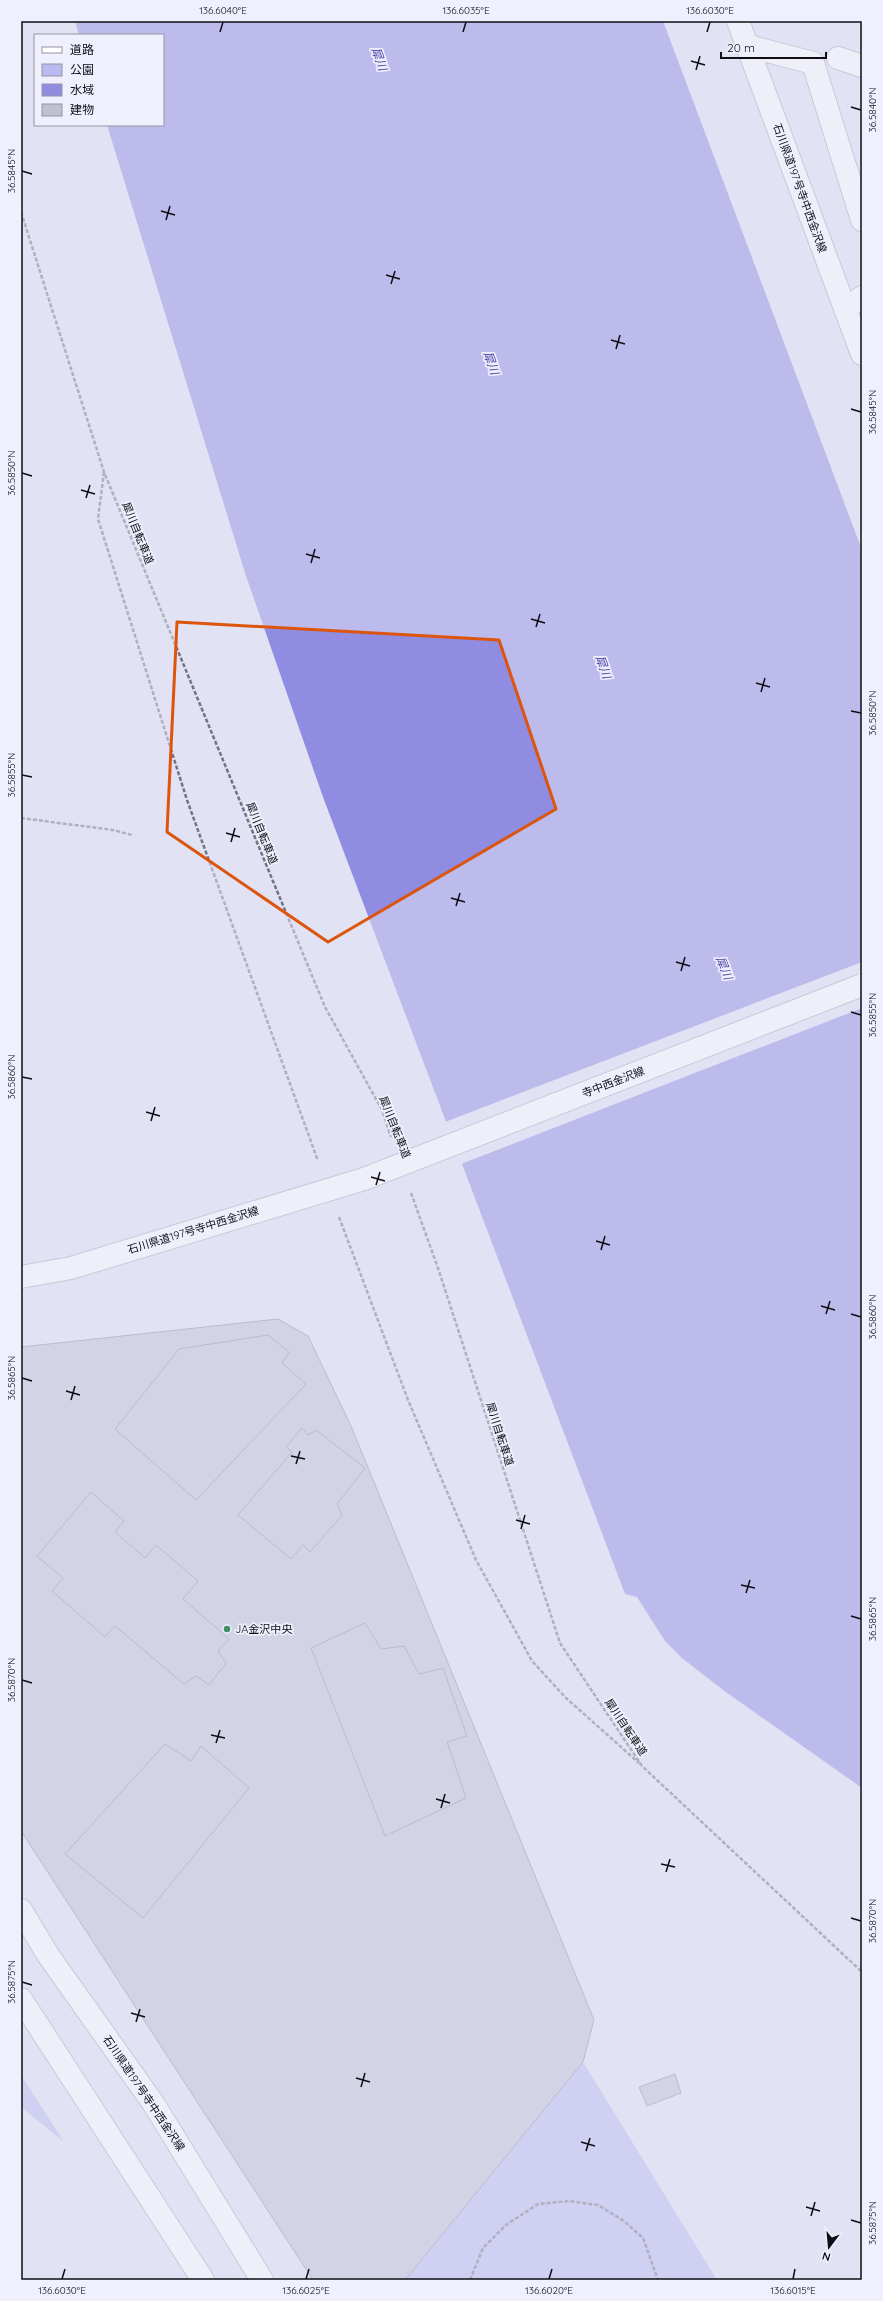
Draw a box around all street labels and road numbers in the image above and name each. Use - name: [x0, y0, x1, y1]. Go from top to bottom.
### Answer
- street label: 石川県道197号寺中西金沢線: [770, 121, 830, 255]
- street label: 犀川自転車道: [119, 500, 157, 566]
- street label: 犀川自転車道: [243, 800, 281, 866]
- street label: 寺中西金沢線: [580, 1064, 646, 1100]
- street label: 犀川自転車道: [376, 1094, 414, 1160]
- street label: 石川県道197号寺中西金沢線: [126, 1203, 260, 1257]
- street label: 犀川自転車道: [483, 1400, 517, 1468]
- street label: 犀川自転車道: [602, 1696, 650, 1758]
- street label: 石川県道197号寺中西金沢線: [100, 2032, 188, 2154]

